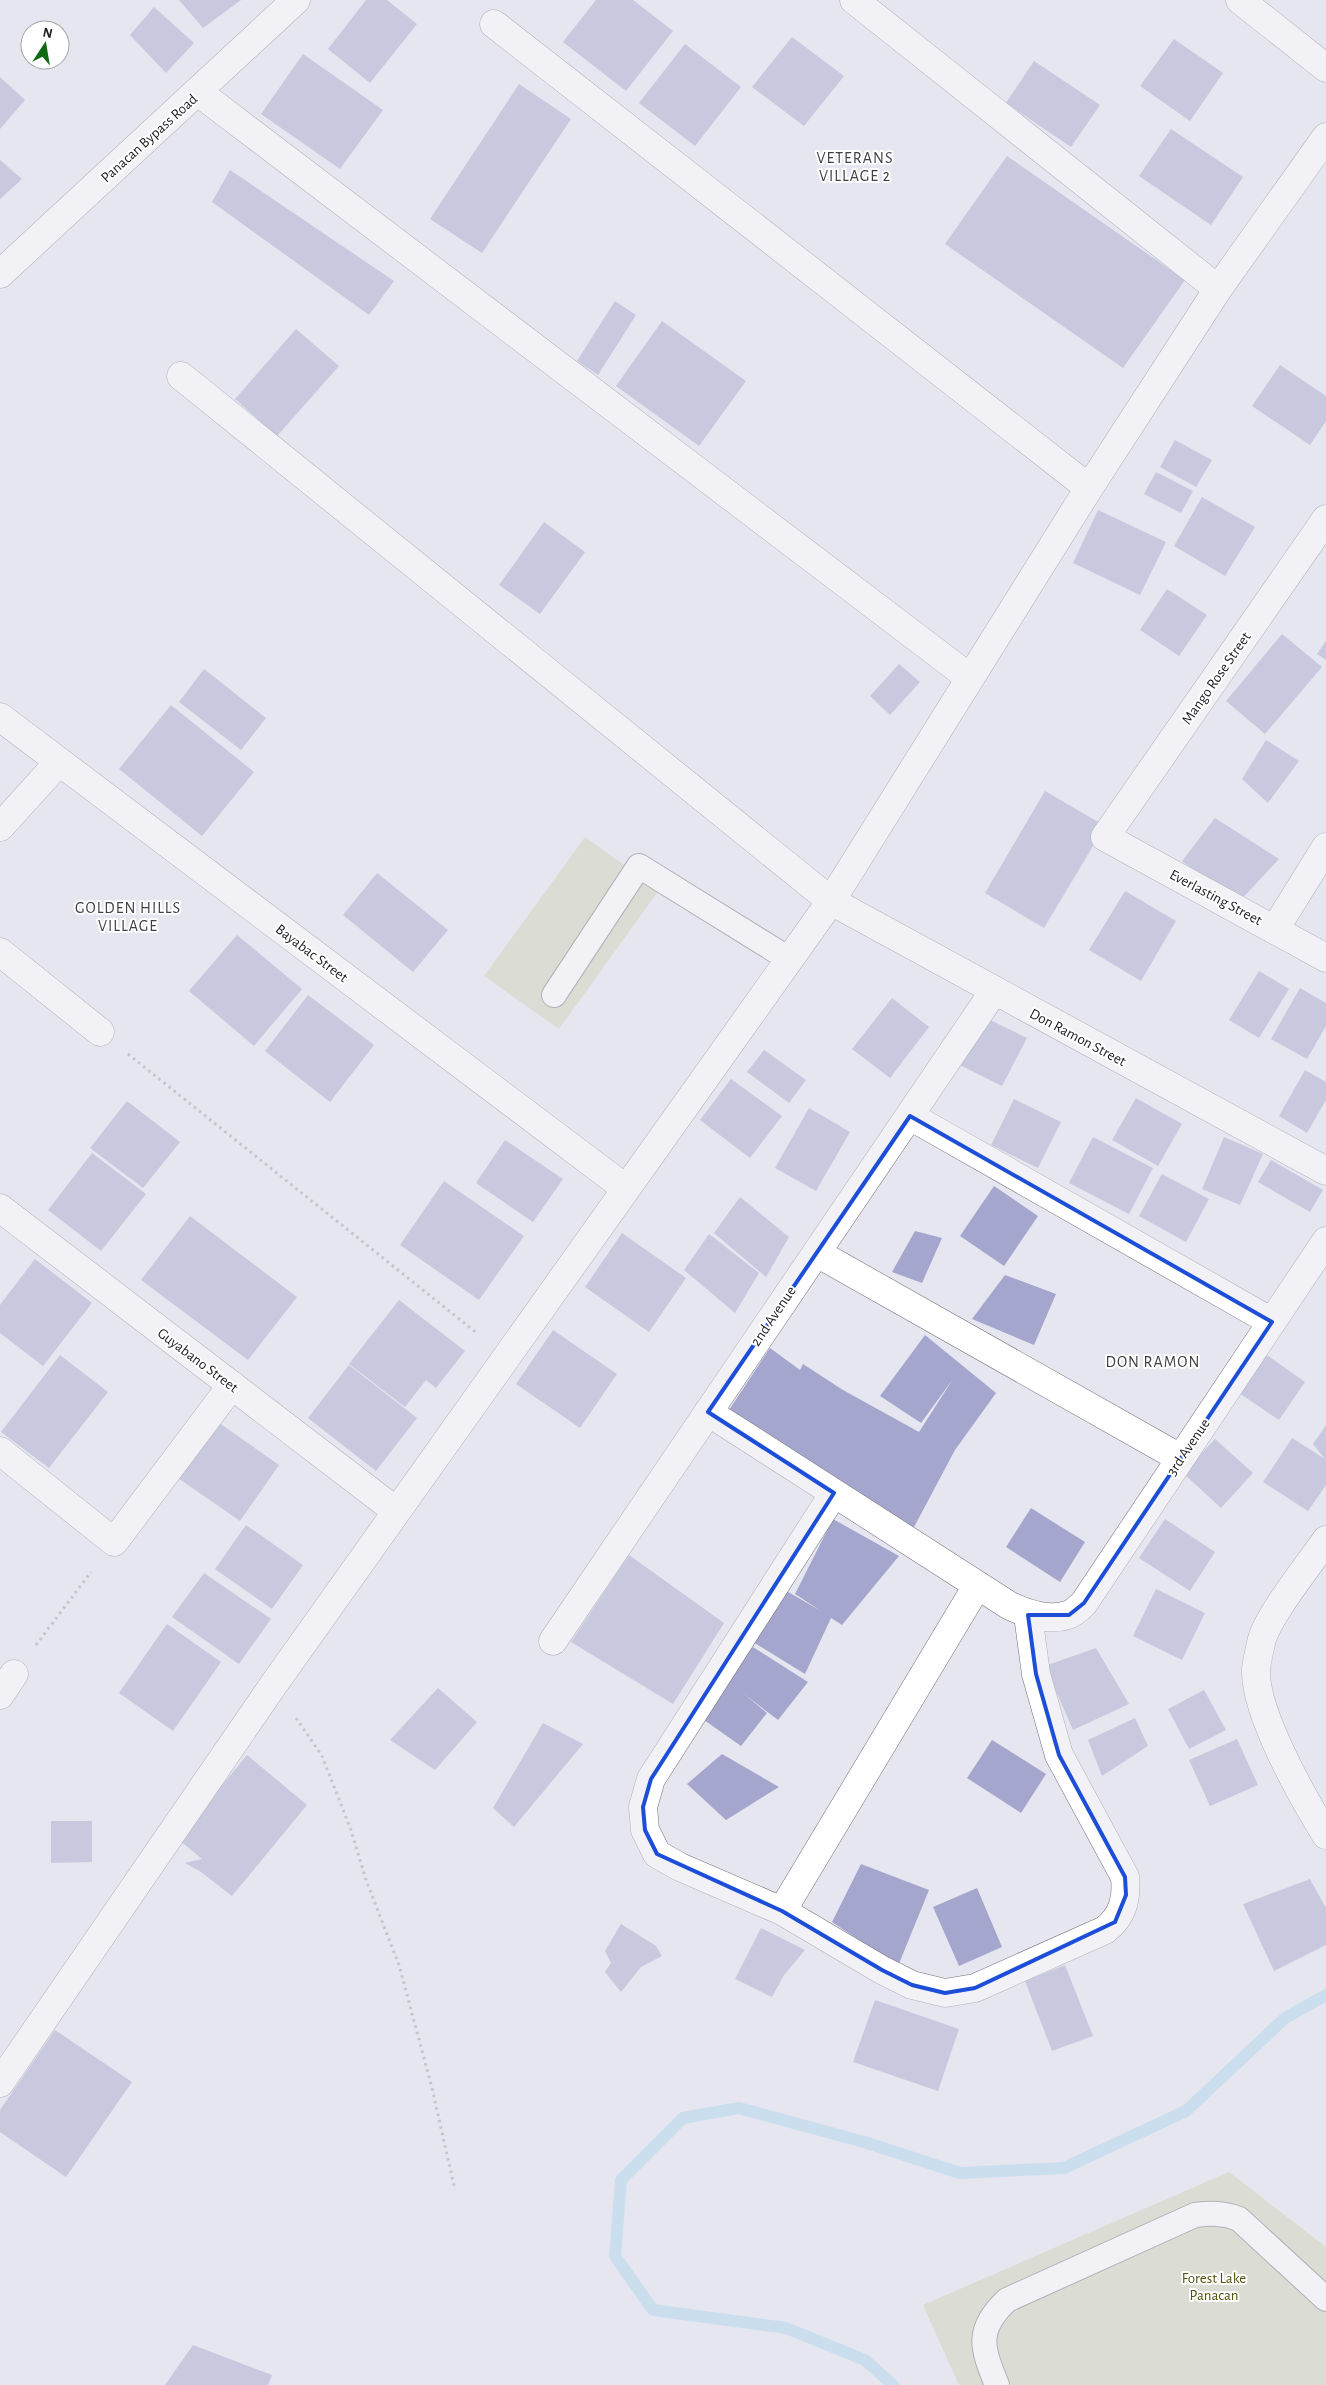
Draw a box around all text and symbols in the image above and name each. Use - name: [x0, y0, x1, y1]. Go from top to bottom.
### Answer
- north arrow: [20, 20, 70, 70]
- text: N: [41, 25, 54, 41]
- street label: Panacan Bypass Road: [98, 91, 201, 185]
- district label: VETERANS VILLAGE 2: [817, 150, 893, 184]
- street label: Mango Rose Street: [1179, 629, 1254, 727]
- street label: Everlasting Street: [1167, 867, 1265, 928]
- district label: GOLDEN HILLS VILLAGE: [75, 900, 181, 934]
- street label: Bayabac Street: [273, 922, 351, 985]
- street label: Don Ramon Street: [1027, 1006, 1129, 1069]
- street label: 2nd Avenue: [748, 1284, 799, 1349]
- street label: Guyabano Street: [155, 1325, 241, 1396]
- district label: DON RAMON: [1106, 1354, 1200, 1370]
- street label: 3rd Avenue: [1164, 1416, 1213, 1478]
- park label: Forest Lake Panacan: [1182, 2271, 1246, 2303]

